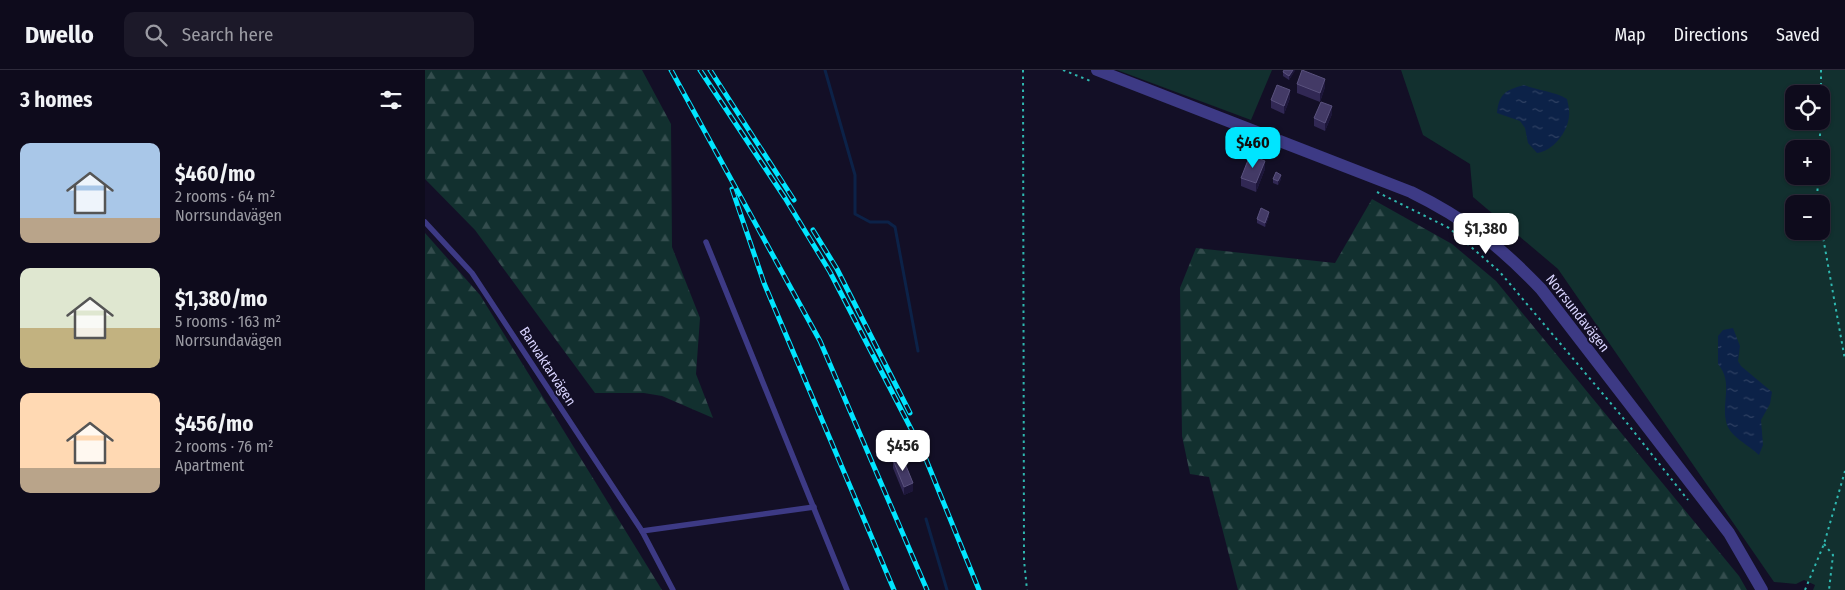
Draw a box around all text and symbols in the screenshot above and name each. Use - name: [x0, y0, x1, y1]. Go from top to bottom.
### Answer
- search box: [124, 12, 474, 57]
- text: Dwello: [25, 21, 94, 49]
- icon: search: [142, 21, 170, 49]
- text: Search here: [182, 23, 273, 46]
- text: Map: [1614, 24, 1646, 46]
- text: Directions: [1674, 24, 1748, 46]
- text: Saved: [1776, 24, 1820, 46]
- map controls: [1785, 85, 1830, 240]
- button: locate: [1785, 85, 1830, 130]
- icon: filters: [377, 86, 405, 114]
- text: 3 homes: [20, 87, 92, 113]
- pin: $460: [1223, 126, 1283, 169]
- text: $460: [1236, 133, 1270, 152]
- button: +: [1785, 140, 1830, 185]
- text: $460/mo: [175, 161, 255, 187]
- icon: home: [60, 163, 120, 223]
- text: 2 rooms · 64 m²: [175, 187, 275, 206]
- button: −: [1785, 195, 1830, 240]
- text: Norrsundavägen: [175, 206, 282, 225]
- pin: $1,380: [1445, 212, 1527, 255]
- text: $1,380: [1465, 219, 1507, 238]
- street label: Norrsundavägen: [1542, 271, 1613, 355]
- text: $1,380/mo: [175, 286, 268, 312]
- icon: home: [60, 288, 120, 348]
- text: 5 rooms · 163 m²: [175, 312, 281, 331]
- street label: Banvaktarvägen: [516, 324, 579, 409]
- text: Norrsundavägen: [175, 331, 282, 350]
- text: $456/mo: [175, 411, 253, 437]
- icon: home: [60, 413, 120, 473]
- pin: $456: [873, 430, 933, 472]
- text: $456: [887, 436, 919, 455]
- text: 2 rooms · 76 m²: [175, 437, 274, 456]
- text: Apartment: [175, 456, 244, 475]

